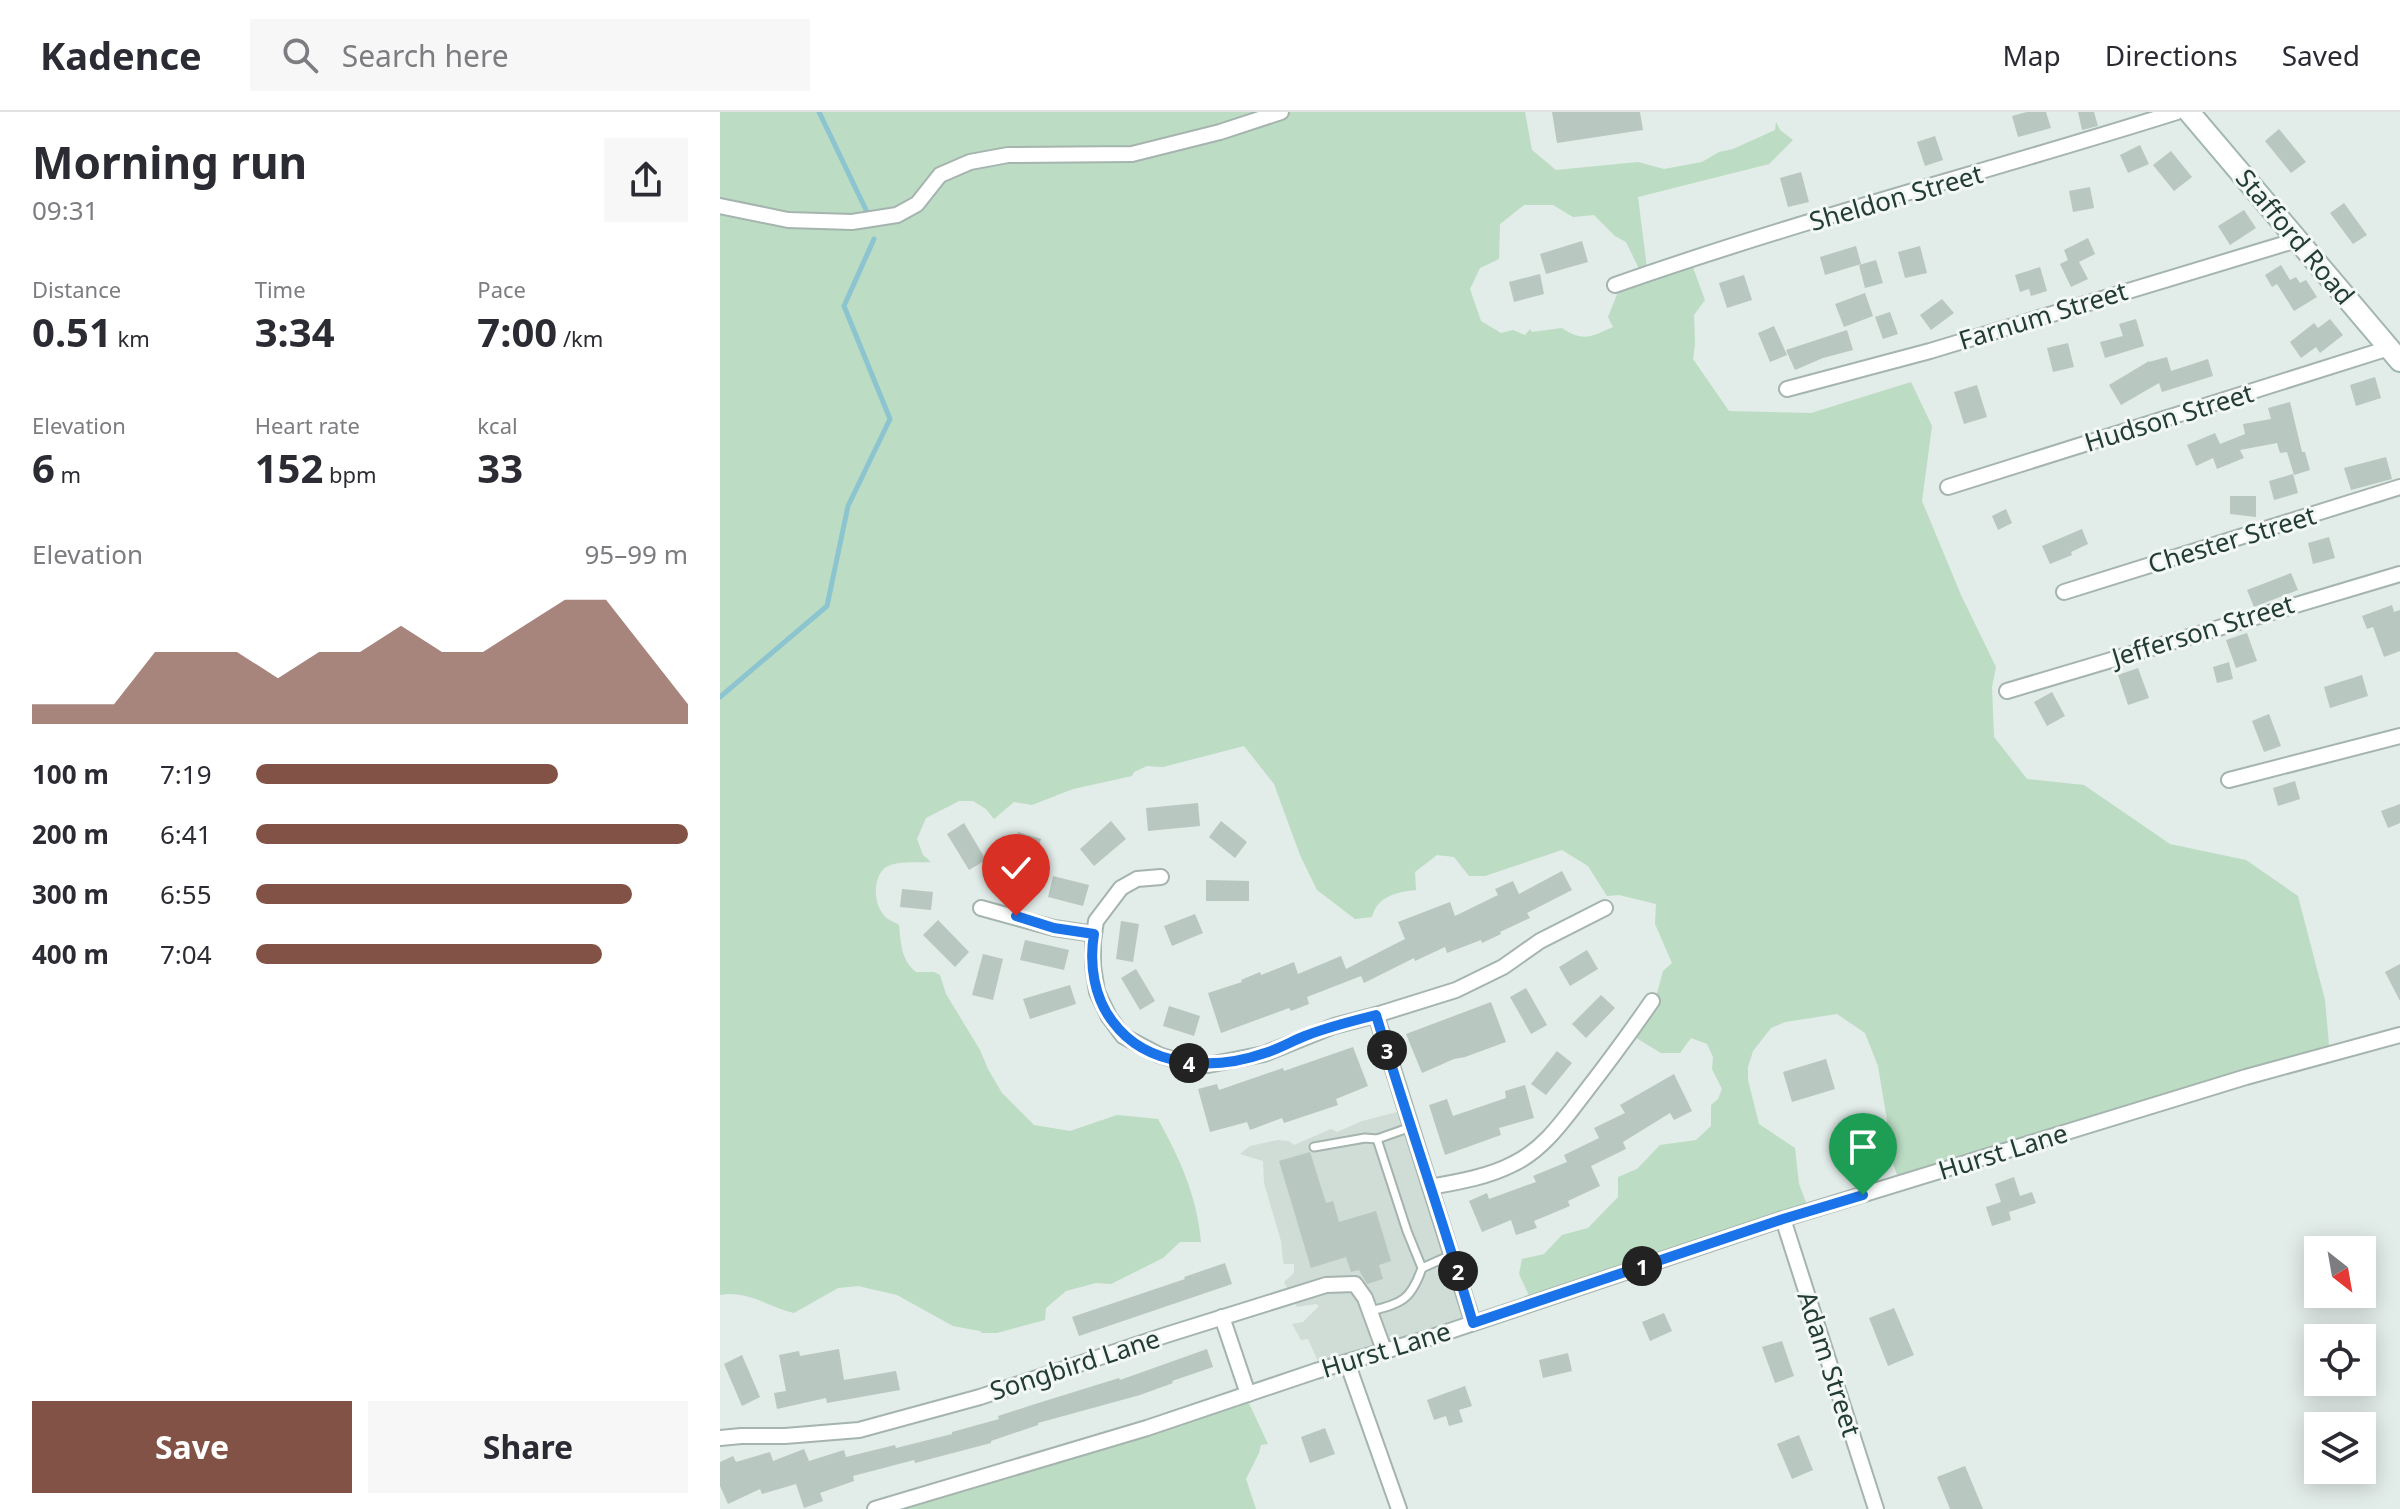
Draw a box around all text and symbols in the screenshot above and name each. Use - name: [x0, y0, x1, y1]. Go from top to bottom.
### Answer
- search box: [250, 19, 810, 91]
- text: Kadence: [40, 29, 202, 81]
- icon: search: [278, 33, 322, 77]
- text: Search here: [342, 35, 509, 76]
- text: Map: [2002, 36, 2061, 74]
- text: Directions: [2105, 36, 2238, 74]
- text: Saved: [2282, 36, 2360, 74]
- text: Morning run: [32, 132, 307, 192]
- button: share: [604, 138, 688, 222]
- street label: Sheldon Street: [1805, 155, 1987, 239]
- street label: Stafford Road: [2228, 161, 2363, 312]
- text: 09:31: [32, 192, 98, 228]
- street label: Farnum Street: [1954, 272, 2131, 358]
- text: Distance: [32, 274, 121, 304]
- text: Time: [255, 274, 306, 304]
- text: Pace: [477, 274, 526, 304]
- text: 0.51: [32, 304, 112, 359]
- text: 3:34: [255, 304, 335, 359]
- text: 7:00: [477, 304, 557, 359]
- text: km: [112, 323, 150, 353]
- text: /km: [557, 323, 603, 353]
- street label: Hudson Street: [2080, 374, 2258, 460]
- text: Elevation: [32, 410, 126, 440]
- text: Heart rate: [255, 410, 360, 440]
- text: kcal: [477, 410, 518, 440]
- text: 6: [32, 440, 55, 495]
- text: 152: [255, 440, 323, 495]
- text: 33: [477, 440, 523, 495]
- text: m: [55, 459, 81, 489]
- text: bpm: [323, 459, 377, 489]
- street label: Chester Street: [2143, 496, 2320, 582]
- text: Elevation: [32, 536, 143, 572]
- text: 95–99 m: [584, 536, 688, 572]
- street label: Jefferson Street: [2104, 585, 2298, 676]
- text: 100 m: [32, 756, 109, 792]
- text: 7:19: [160, 756, 212, 792]
- text: 200 m: [32, 816, 109, 852]
- text: 6:41: [160, 816, 212, 852]
- pin: [982, 834, 1050, 916]
- icon: check: [994, 846, 1038, 890]
- text: 300 m: [32, 876, 109, 912]
- text: 6:55: [160, 876, 212, 912]
- text: 400 m: [32, 936, 109, 972]
- text: 7:04: [160, 936, 212, 972]
- pin: 3: [1367, 1030, 1407, 1070]
- text: 3: [1381, 1035, 1393, 1065]
- pin: 4: [1169, 1043, 1209, 1083]
- text: 4: [1183, 1048, 1195, 1078]
- pin: [1829, 1113, 1897, 1195]
- street label: Hurst Lane: [1934, 1114, 2072, 1188]
- icon: arrive: [1841, 1125, 1885, 1169]
- north arrow: [2304, 1236, 2376, 1308]
- map controls: [2304, 1236, 2376, 1484]
- pin: 1: [1622, 1246, 1662, 1286]
- pin: 2: [1438, 1251, 1478, 1291]
- text: 1: [1636, 1251, 1648, 1281]
- text: 2: [1452, 1256, 1464, 1286]
- street label: Adam Street: [1790, 1286, 1870, 1441]
- street label: Hurst Lane: [1317, 1312, 1455, 1386]
- street label: Songbird Lane: [985, 1320, 1164, 1408]
- button: locate: [2304, 1324, 2376, 1396]
- button: Save: [32, 1401, 352, 1493]
- button: Share: [368, 1401, 688, 1493]
- button: layers: [2304, 1412, 2376, 1484]

